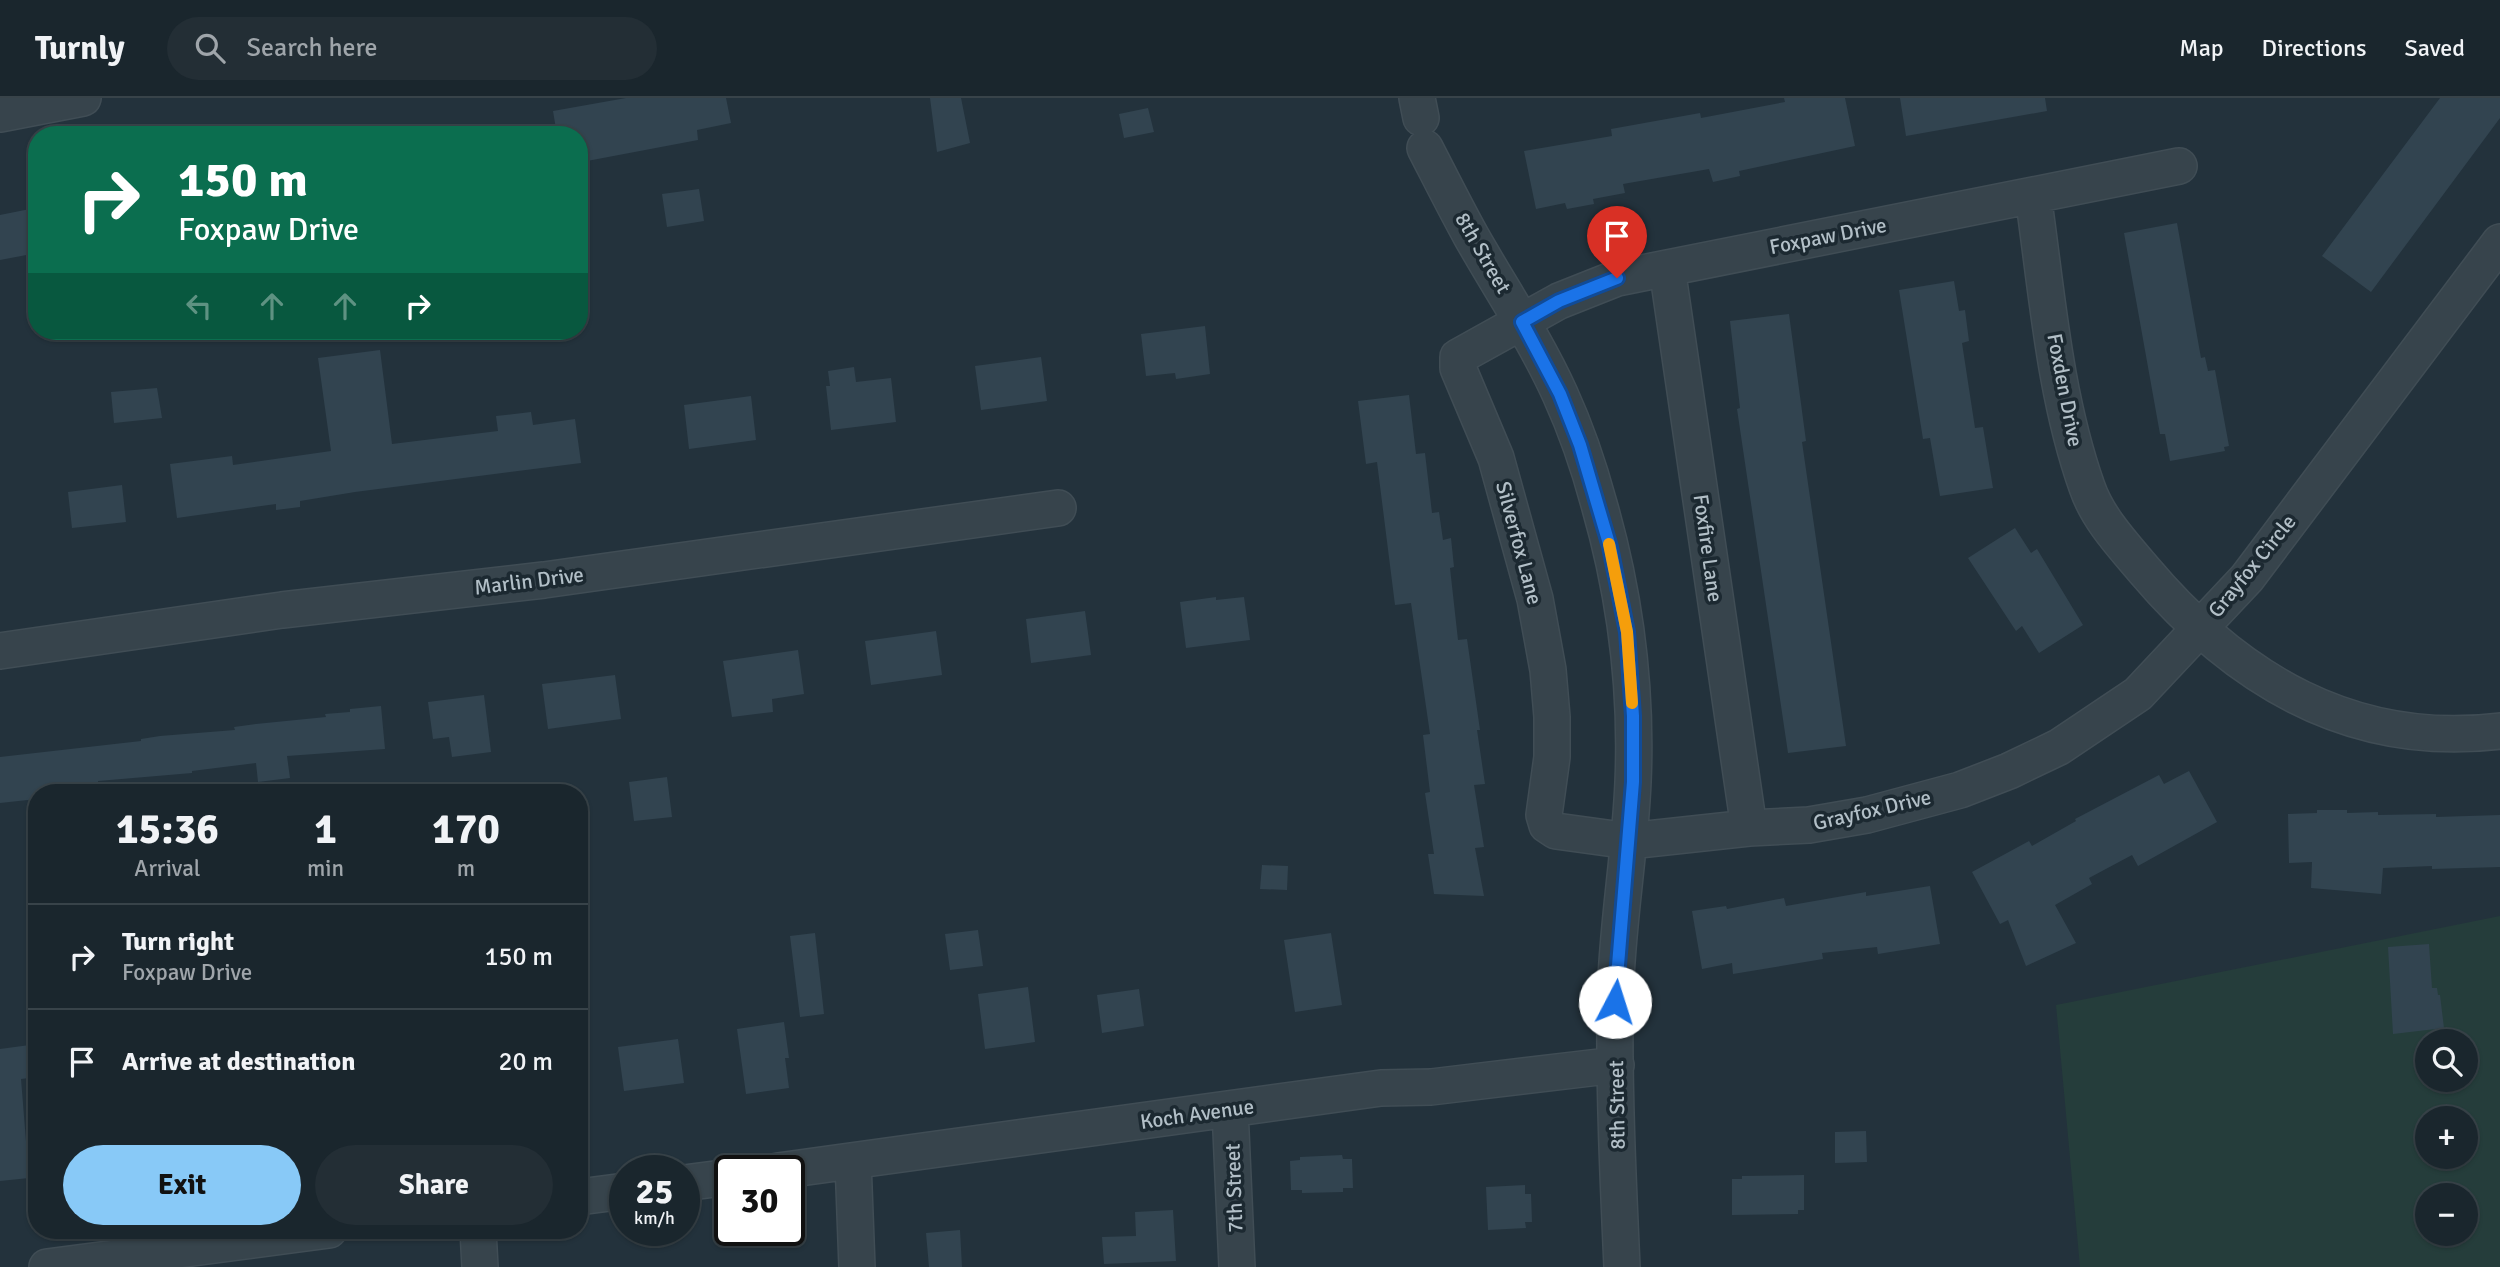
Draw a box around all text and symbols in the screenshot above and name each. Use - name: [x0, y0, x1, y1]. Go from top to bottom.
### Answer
- search box: [167, 17, 657, 80]
- text: Turnly: [35, 28, 125, 69]
- icon: search: [191, 29, 229, 67]
- text: Search here: [247, 32, 378, 64]
- text: Map: [2179, 33, 2224, 63]
- text: Directions: [2262, 33, 2367, 63]
- text: Saved: [2405, 33, 2465, 63]
- text: 150 m: [178, 150, 308, 210]
- icon: right: [63, 154, 154, 245]
- pin: [1587, 206, 1647, 278]
- street label: 8th Street: [1449, 208, 1517, 298]
- text: Foxpaw Drive: [178, 210, 359, 249]
- street label: Foxpaw Drive: [1767, 212, 1889, 260]
- icon: arrive: [1598, 217, 1636, 255]
- icon: left: [180, 287, 218, 325]
- icon: ahead: [253, 287, 291, 325]
- icon: ahead: [326, 287, 364, 325]
- icon: right: [399, 287, 437, 325]
- street label: Foxden Drive: [2041, 331, 2089, 449]
- street label: Silverfox Lane: [1490, 479, 1548, 607]
- street label: Foxfire Lane: [1688, 492, 1728, 604]
- street label: Grayfox Circle: [2202, 509, 2302, 623]
- street label: Marlin Drive: [473, 561, 585, 601]
- street label: Grayfox Drive: [1810, 784, 1934, 836]
- text: 15:36: [116, 804, 219, 855]
- text: 1: [314, 804, 337, 855]
- text: 170: [432, 804, 500, 855]
- text: Arrival: [134, 854, 201, 883]
- text: min: [307, 854, 344, 883]
- text: m: [457, 854, 475, 883]
- text: Turn right: [122, 926, 234, 958]
- icon: right: [63, 938, 101, 976]
- text: 150 m: [484, 941, 553, 973]
- text: Foxpaw Drive: [122, 958, 252, 987]
- position arrow: [1578, 965, 1652, 1039]
- map controls: [2415, 1029, 2478, 1246]
- button: search: [2415, 1029, 2478, 1092]
- icon: arrive: [63, 1043, 101, 1081]
- text: Arrive at destination: [122, 1046, 355, 1078]
- text: 20 m: [498, 1046, 553, 1078]
- street label: 8th Street: [1603, 1060, 1631, 1150]
- street label: Koch Avenue: [1138, 1093, 1256, 1135]
- button: +: [2415, 1106, 2478, 1169]
- street label: 7th Street: [1219, 1143, 1249, 1233]
- button: Exit: [63, 1145, 301, 1225]
- button: Share: [315, 1145, 553, 1225]
- speed limit sign: 30: [714, 1155, 805, 1246]
- text: 25: [636, 1170, 673, 1213]
- button: −: [2415, 1183, 2478, 1246]
- text: km/h: [634, 1207, 675, 1229]

